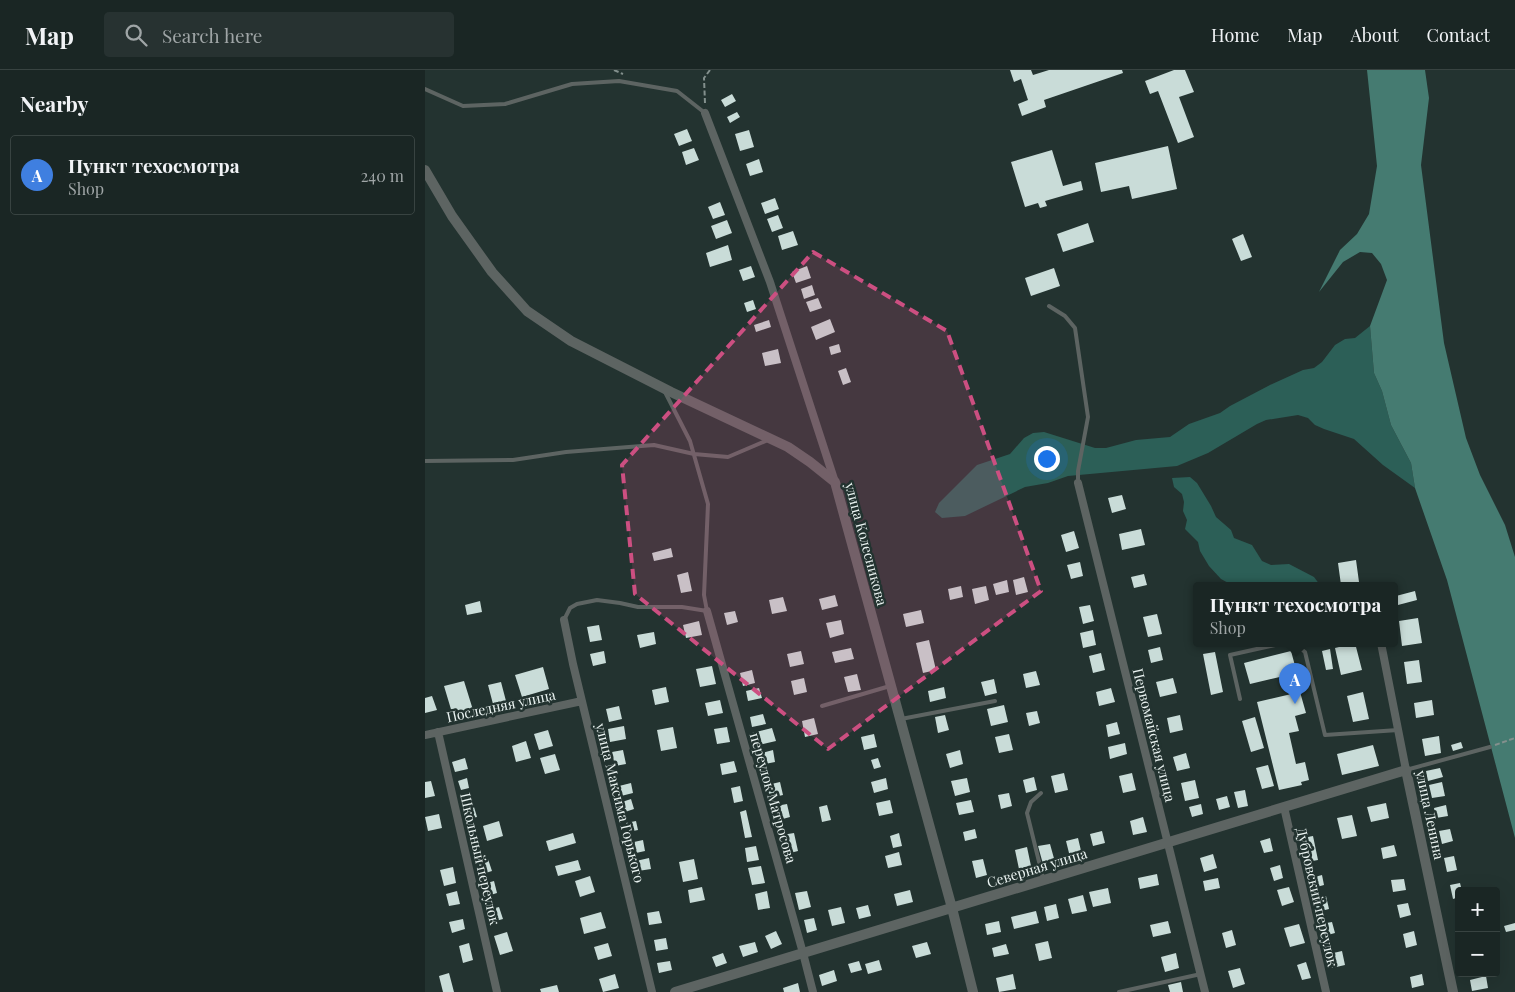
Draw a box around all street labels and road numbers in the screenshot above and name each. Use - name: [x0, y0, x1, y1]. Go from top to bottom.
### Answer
- street label: улица Колесникова: [841, 479, 892, 607]
- street label: Первомайская улица: [1129, 666, 1180, 804]
- street label: Последняя улица: [445, 685, 557, 726]
- street label: улица Максима Горького: [591, 720, 650, 885]
- street label: переулок Матросова: [746, 730, 801, 865]
- street label: улица Ленина: [1412, 768, 1449, 861]
- street label: Школьный переулок: [456, 791, 505, 927]
- street label: Дубровский переулок: [1292, 825, 1343, 968]
- street label: Северная улица: [984, 843, 1089, 892]

